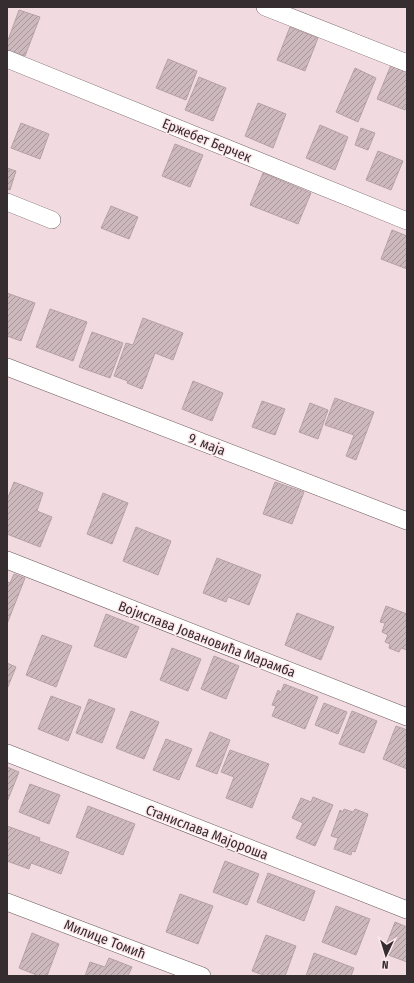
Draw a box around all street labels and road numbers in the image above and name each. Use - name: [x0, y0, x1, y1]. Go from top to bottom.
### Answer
- street label: Ержебет Берчек: [160, 115, 254, 166]
- street label: 9. маја: [186, 430, 228, 459]
- street label: Војислава Јовановића Марамба: [116, 598, 298, 681]
- street label: Станислава Мајороша: [143, 801, 271, 864]
- street label: Милице Томић: [62, 916, 148, 963]

